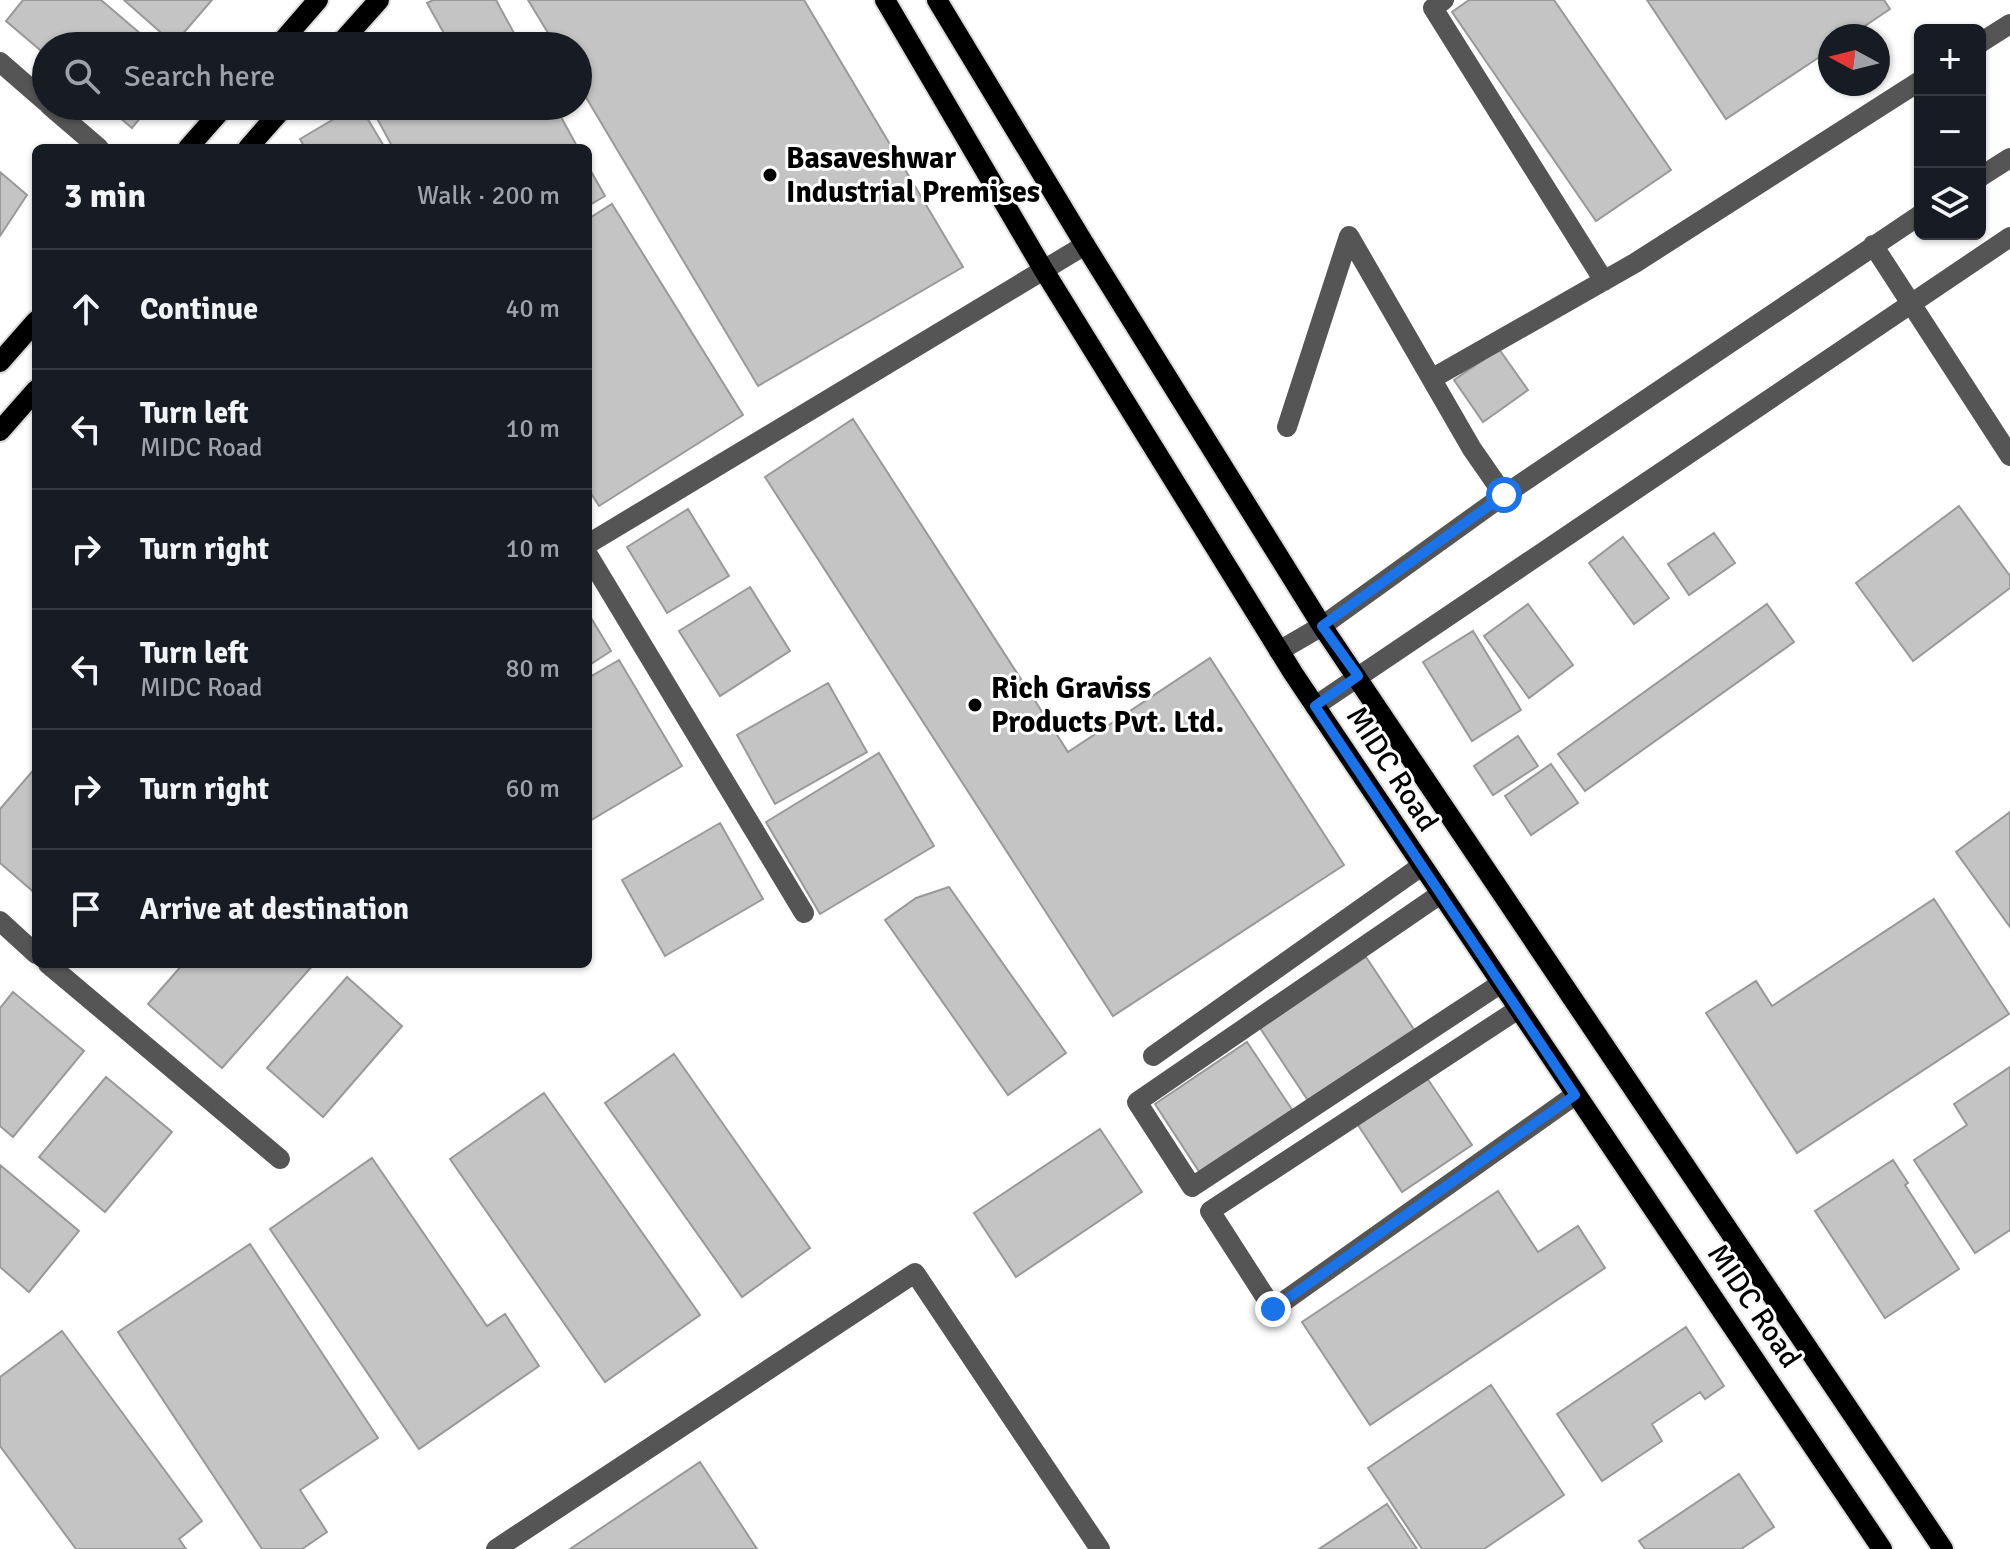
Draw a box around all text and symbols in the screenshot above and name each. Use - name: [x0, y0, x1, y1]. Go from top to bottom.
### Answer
- north arrow: [1818, 24, 1890, 96]
- map controls: [1914, 24, 1986, 240]
- button: +: [1914, 24, 1986, 96]
- search box: [32, 32, 592, 120]
- icon: search: [60, 54, 104, 98]
- text: Search here: [124, 58, 275, 95]
- button: −: [1914, 96, 1986, 168]
- place label: Basaveshwar Industrial Premises: [786, 140, 1040, 211]
- marker: Basaveshwar Industrial Premises: [761, 166, 779, 184]
- button: layers: [1914, 168, 1986, 240]
- text: 3 min: [64, 175, 146, 217]
- text: Walk · 200 m: [417, 180, 560, 212]
- icon: ahead: [64, 287, 108, 331]
- text: Continue: [140, 291, 258, 328]
- text: 40 m: [505, 293, 560, 325]
- text: Turn left: [140, 395, 249, 432]
- icon: left: [64, 407, 108, 451]
- text: 10 m: [505, 413, 560, 445]
- text: MIDC Road: [140, 432, 263, 464]
- route start: [1486, 477, 1522, 513]
- icon: right: [64, 527, 108, 571]
- text: Turn right: [140, 531, 269, 568]
- text: 10 m: [505, 533, 560, 565]
- text: Turn left: [140, 635, 249, 672]
- icon: left: [64, 647, 108, 691]
- text: 80 m: [505, 653, 560, 685]
- place label: Rich Graviss Products Pvt. Ltd.: [991, 670, 1224, 741]
- text: MIDC Road: [140, 672, 263, 704]
- marker: Rich Graviss Products Pvt. Ltd.: [966, 696, 984, 714]
- street label: MIDC Road: [1338, 700, 1446, 838]
- icon: right: [64, 767, 108, 811]
- text: Turn right: [140, 771, 269, 808]
- text: 60 m: [505, 773, 560, 805]
- icon: arrive: [64, 887, 108, 931]
- text: Arrive at destination: [140, 891, 409, 928]
- street label: MIDC Road: [1699, 1237, 1809, 1375]
- route end: [1255, 1291, 1291, 1327]

